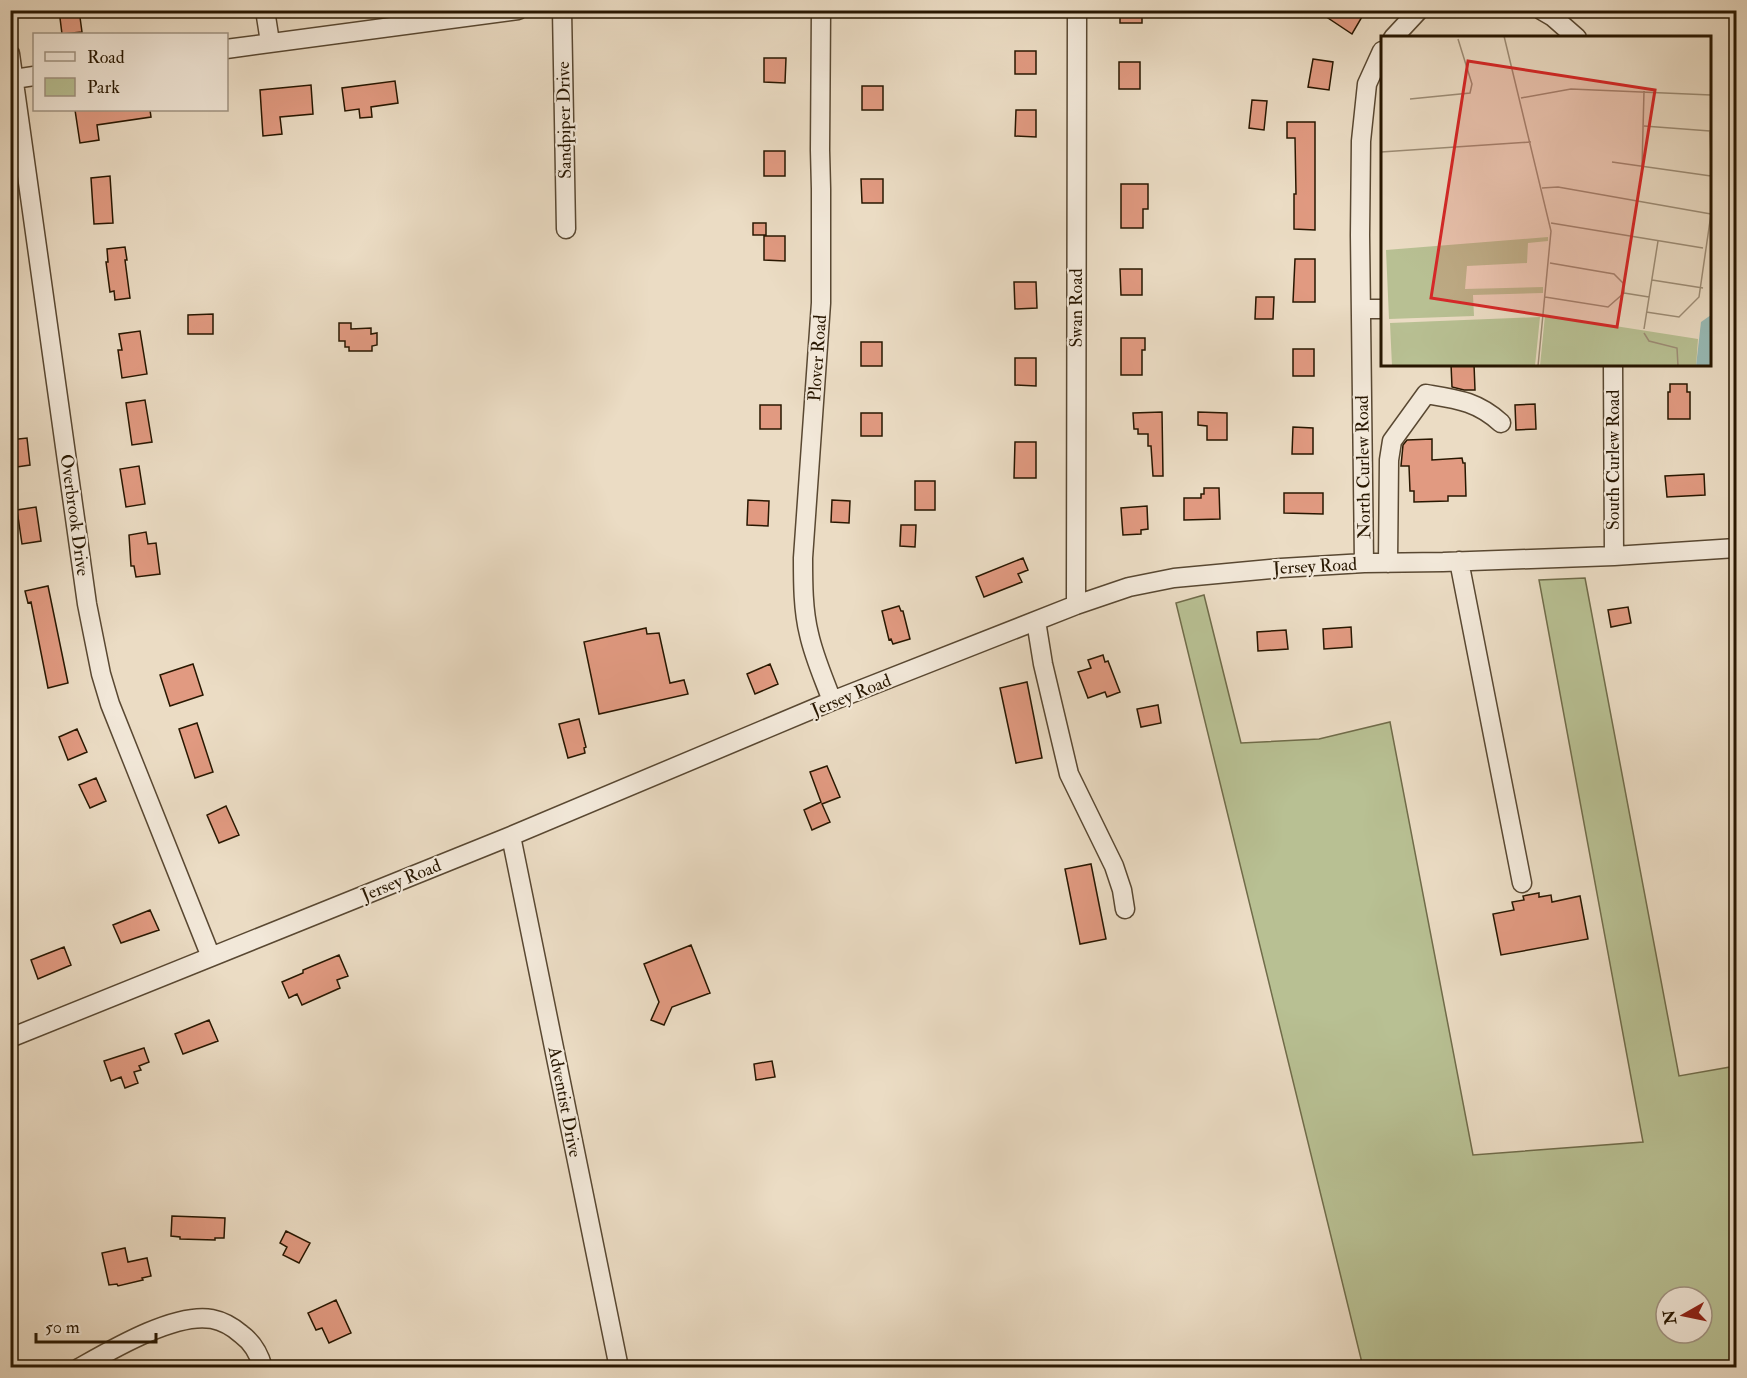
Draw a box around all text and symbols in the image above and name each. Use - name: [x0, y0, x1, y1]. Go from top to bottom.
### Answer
- legend: [33, 33, 228, 111]
- inset map: [1381, 36, 1711, 366]
- text: Road: [87, 46, 125, 69]
- street label: Sandpiper Drive: [552, 61, 577, 179]
- text: Park: [87, 76, 120, 99]
- street label: Swan Road: [1065, 268, 1088, 348]
- street label: Plover Road: [803, 314, 832, 402]
- street label: South Curlew Road: [1602, 390, 1625, 530]
- street label: North Curlew Road: [1351, 395, 1376, 539]
- street label: Overbrook Drive: [55, 453, 95, 578]
- street label: Jersey Road: [1271, 553, 1358, 580]
- street label: Jersey Road: [807, 669, 895, 722]
- street label: Jersey Road: [357, 854, 445, 907]
- street label: Adventist Drive: [542, 1044, 587, 1160]
- north arrow: [1654, 1285, 1714, 1345]
- scale bar: [36, 1306, 156, 1344]
- text: N: [1659, 1308, 1681, 1327]
- text: 50 m: [45, 1316, 80, 1339]

